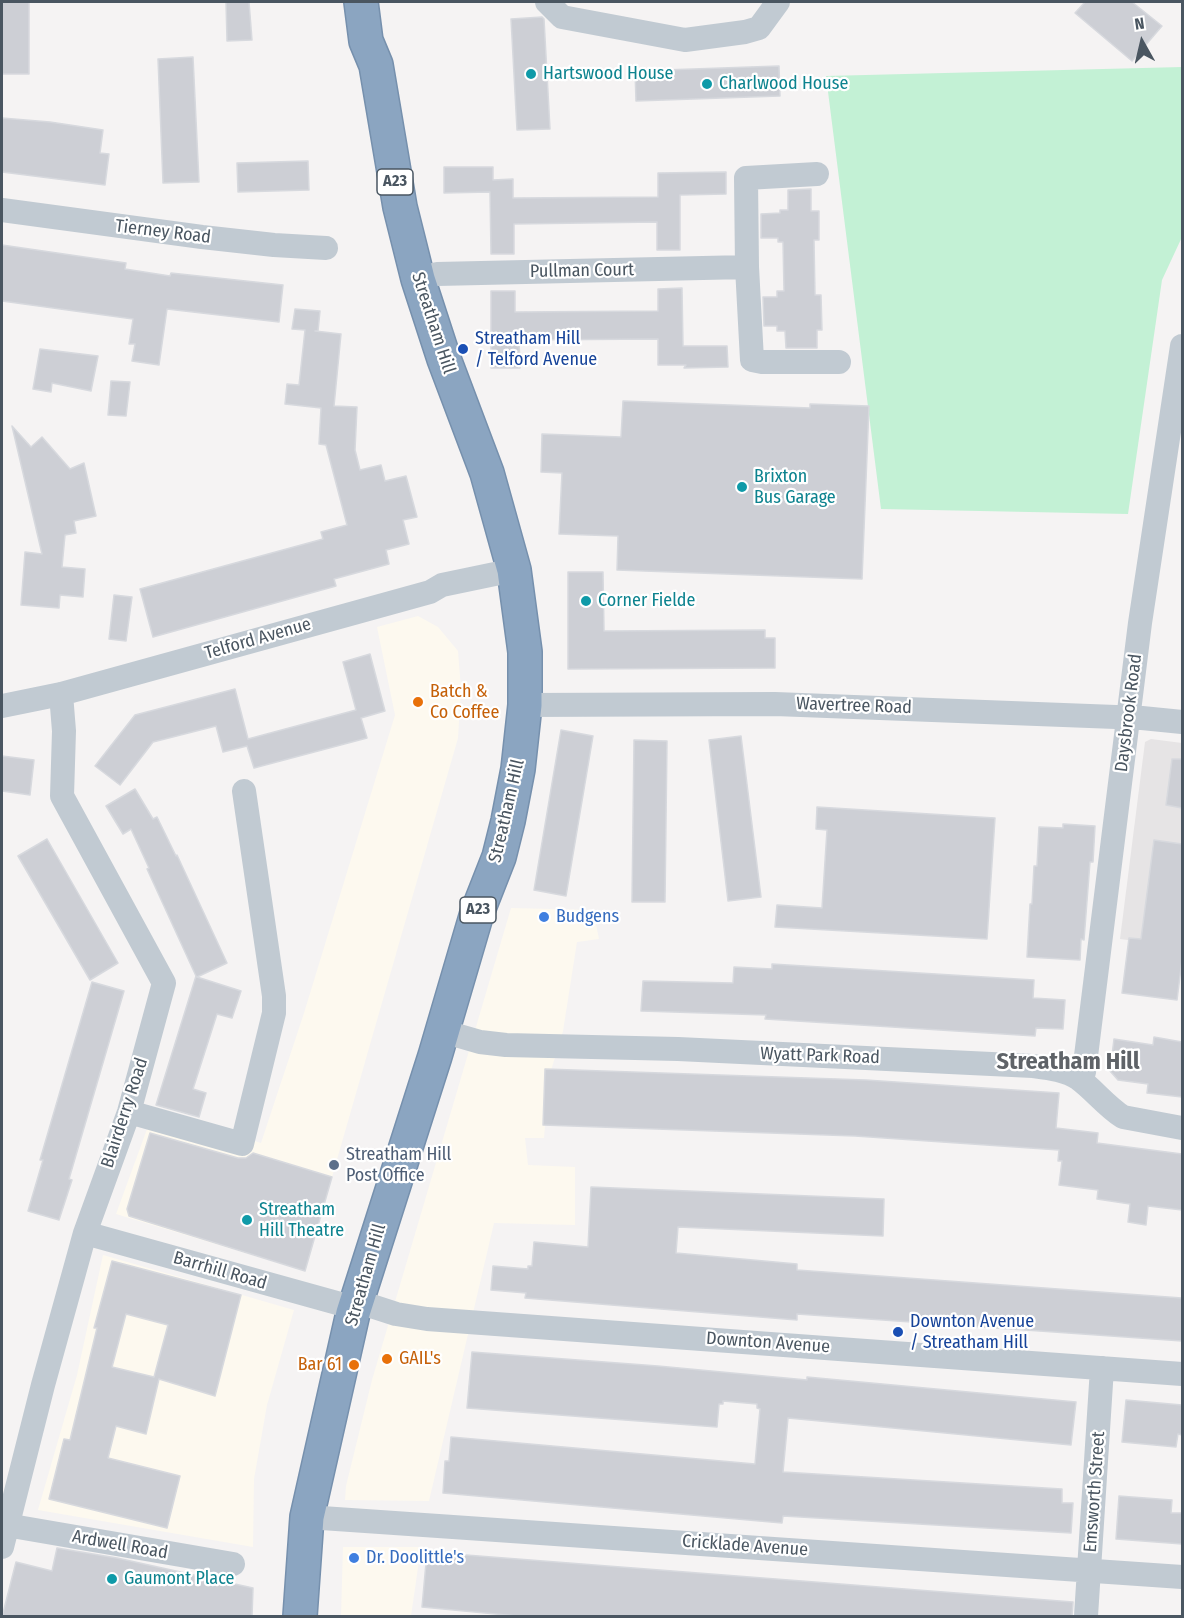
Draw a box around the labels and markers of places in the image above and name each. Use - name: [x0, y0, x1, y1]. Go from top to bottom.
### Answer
- place label: Hartswood House: [543, 63, 673, 85]
- marker: Hartswood House: [524, 67, 538, 81]
- place label: Charlwood House: [719, 73, 848, 95]
- marker: Charlwood House: [700, 77, 714, 91]
- place label: Streatham Hill / Telford Avenue: [475, 328, 597, 370]
- marker: Streatham Hill / Telford Avenue: [456, 342, 470, 356]
- place label: Brixton Bus Garage: [754, 466, 836, 508]
- marker: Brixton Bus Garage: [735, 480, 749, 494]
- place label: Corner Fielde: [598, 590, 695, 612]
- marker: Corner Fielde: [579, 594, 593, 608]
- place label: Batch & Co Coffee: [430, 681, 499, 724]
- marker: Batch & Co Coffee: [411, 695, 425, 709]
- place label: Budgens: [556, 906, 619, 928]
- marker: Budgens: [537, 910, 551, 924]
- place label: Streatham Hill Post Office: [346, 1144, 451, 1186]
- marker: Streatham Hill Post Office: [327, 1158, 341, 1172]
- place label: Streatham Hill Theatre: [259, 1199, 344, 1242]
- marker: Streatham Hill Theatre: [240, 1213, 254, 1227]
- place label: Downton Avenue / Streatham Hill: [910, 1311, 1034, 1354]
- marker: Downton Avenue / Streatham Hill: [891, 1325, 905, 1339]
- place label: GAIL's: [399, 1348, 441, 1370]
- marker: GAIL's: [380, 1352, 394, 1366]
- place label: Bar 61: [298, 1354, 342, 1376]
- marker: Bar 61: [347, 1358, 361, 1372]
- place label: Dr. Doolittle's: [366, 1547, 464, 1569]
- marker: Dr. Doolittle's: [347, 1551, 361, 1565]
- place label: Gaumont Place: [124, 1568, 234, 1590]
- marker: Gaumont Place: [105, 1572, 119, 1586]

